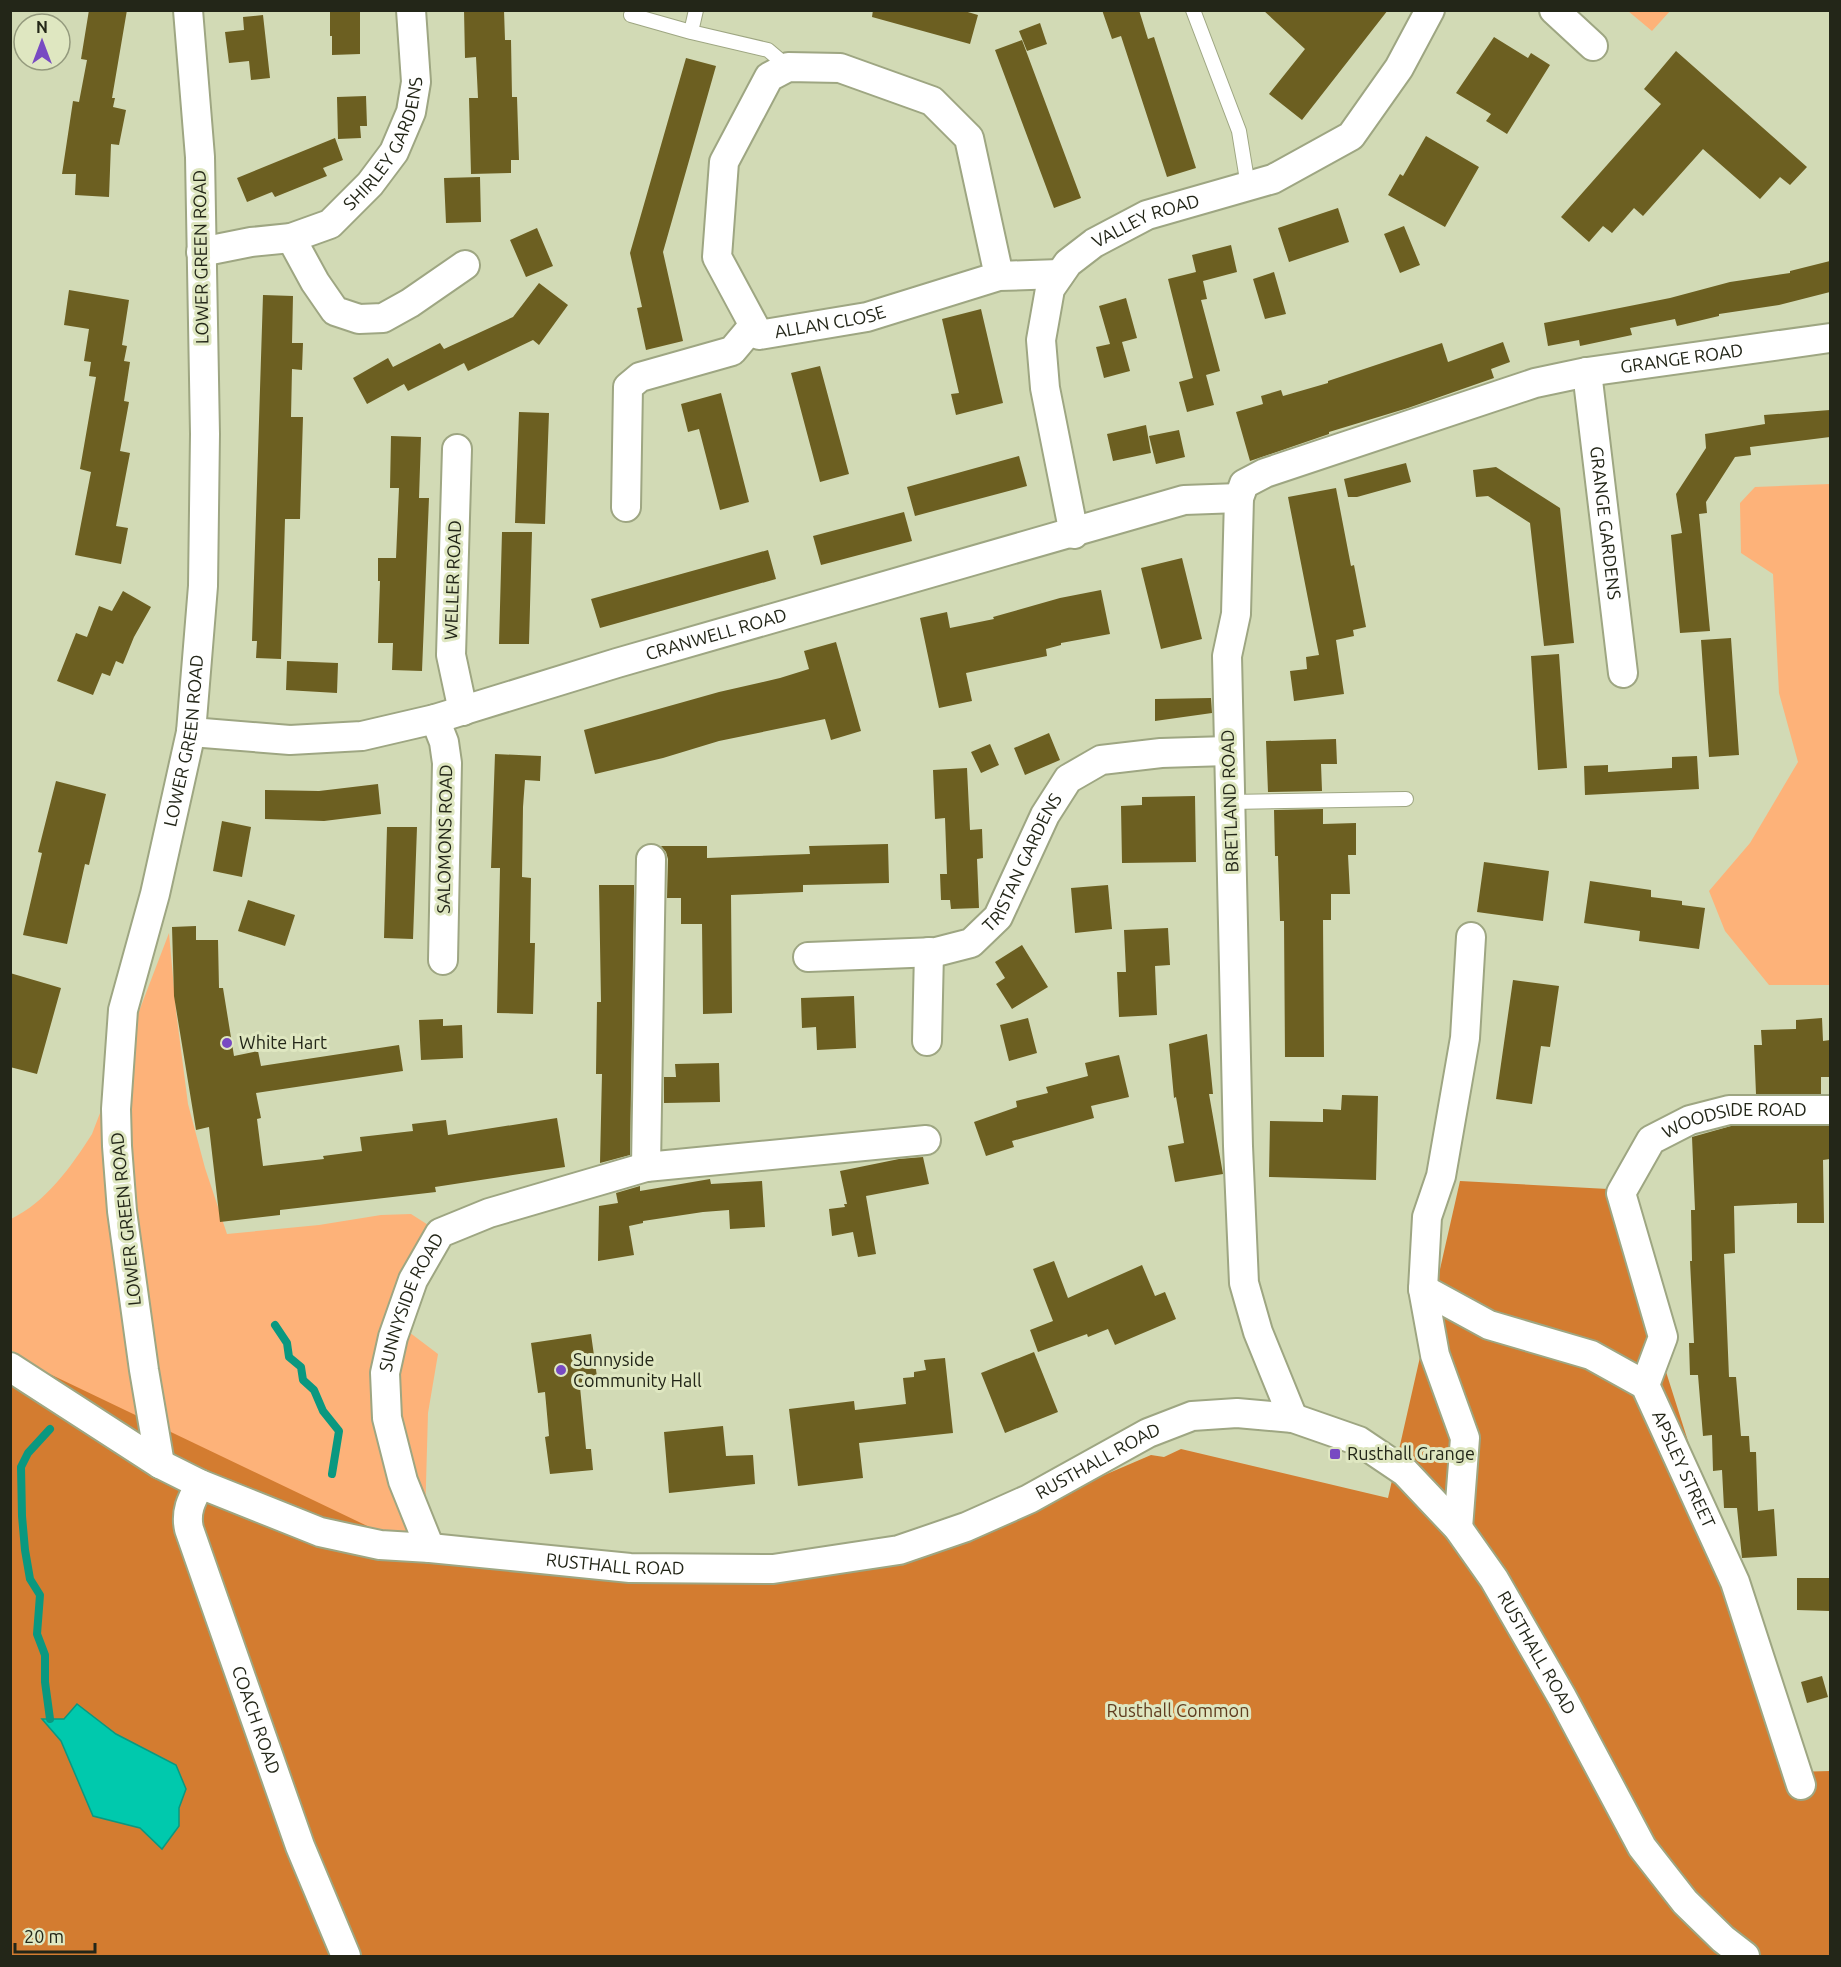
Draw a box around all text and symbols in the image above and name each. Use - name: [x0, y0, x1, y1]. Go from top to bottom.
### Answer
- north arrow: [12, 12, 72, 72]
- text: N: [36, 18, 48, 36]
- street label: SHIRLEY GARDENS: [339, 77, 425, 214]
- street label: LOWER GREEN ROAD: [188, 170, 212, 344]
- street label: VALLEY ROAD: [1088, 190, 1202, 251]
- street label: ALLAN CLOSE: [773, 301, 888, 341]
- street label: GRANGE ROAD: [1619, 339, 1744, 376]
- street label: GRANGE GARDENS: [1587, 445, 1625, 601]
- street label: WELLER ROAD: [440, 520, 464, 640]
- street label: CRANWELL ROAD: [643, 604, 789, 663]
- street label: LOWER GREEN ROAD: [159, 654, 206, 828]
- street label: BRETLAND ROAD: [1217, 729, 1241, 873]
- street label: SALOMONS ROAD: [433, 764, 455, 914]
- street label: TRISTAN GARDENS: [978, 789, 1065, 935]
- place label: White Hart: [239, 1032, 327, 1052]
- marker: White Hart: [220, 1036, 234, 1050]
- street label: WOODSIDE ROAD: [1658, 1099, 1807, 1142]
- street label: LOWER GREEN ROAD: [106, 1131, 144, 1307]
- street label: SUNNYSIDE ROAD: [375, 1229, 447, 1373]
- place label: Sunnyside Community Hall: [573, 1349, 702, 1390]
- marker: Sunnyside Community Hall: [554, 1363, 568, 1377]
- street label: APSLEY STREET: [1649, 1407, 1720, 1531]
- street label: RUSTHALL ROAD: [1032, 1418, 1163, 1502]
- place label: Rusthall Grange: [1347, 1443, 1475, 1463]
- marker: Rusthall Grange: [1328, 1447, 1342, 1461]
- street label: RUSTHALL ROAD: [545, 1549, 685, 1577]
- street label: RUSTHALL ROAD: [1494, 1587, 1580, 1718]
- street label: COACH ROAD: [229, 1663, 285, 1777]
- park label: Rusthall Common: [1107, 1700, 1249, 1720]
- scale bar: [15, 1916, 94, 1954]
- text: 20 m: [24, 1926, 64, 1946]

